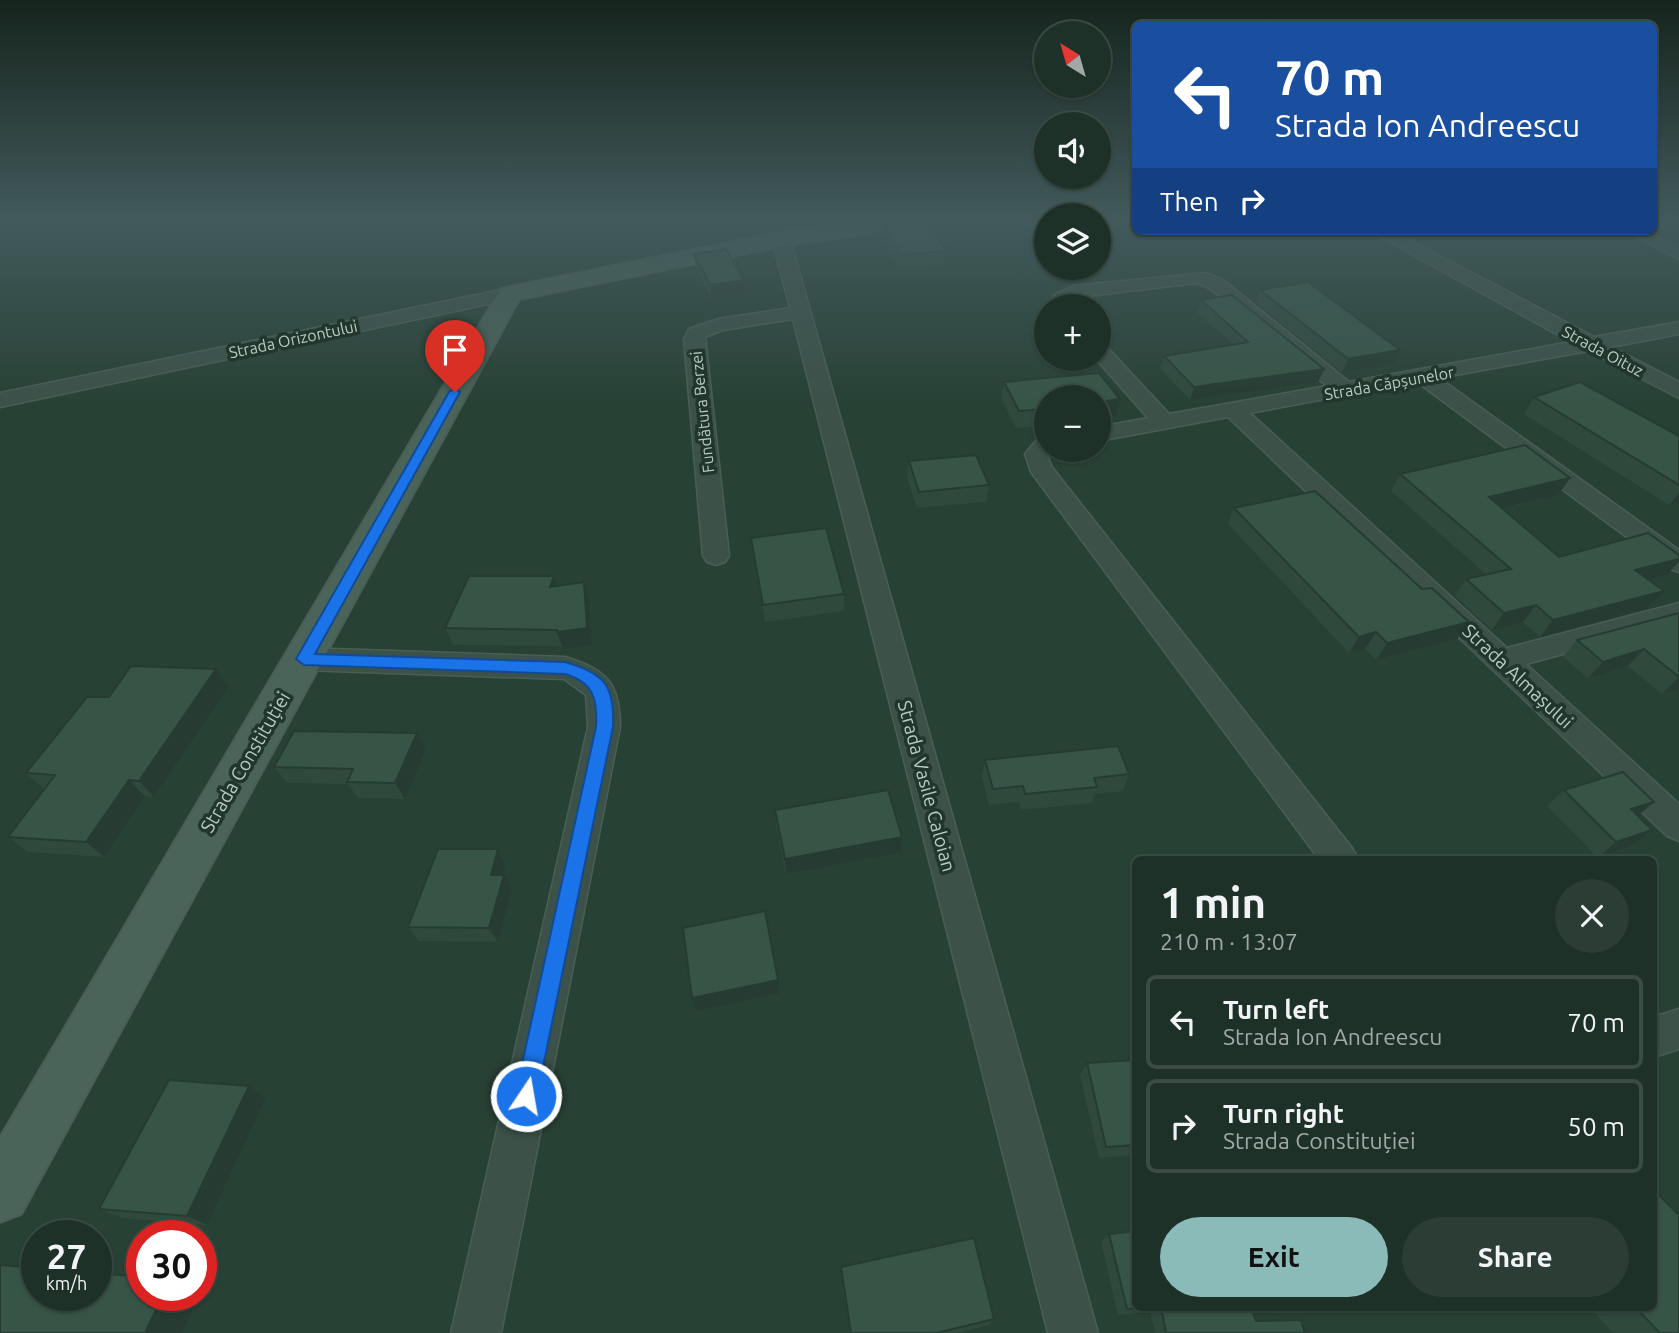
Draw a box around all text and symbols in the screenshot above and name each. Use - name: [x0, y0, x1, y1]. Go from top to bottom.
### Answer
- north arrow: [1034, 21, 1111, 98]
- map controls: [1034, 21, 1111, 462]
- icon: left: [1160, 49, 1251, 140]
- text: 70 m: [1275, 49, 1384, 104]
- text: Strada Ion Andreescu: [1275, 107, 1580, 143]
- button: sound: [1034, 112, 1111, 189]
- icon: right: [1233, 182, 1271, 220]
- text: Then: [1160, 187, 1219, 216]
- button: layers: [1034, 203, 1111, 280]
- button: +: [1034, 294, 1111, 371]
- street label: Strada Orizontului: [227, 317, 359, 361]
- pin: [425, 320, 485, 392]
- street label: Strada Oituz: [1559, 322, 1647, 380]
- icon: arrive: [436, 331, 474, 369]
- street label: Fundătura Berzei: [687, 350, 717, 474]
- street label: Strada Căpșunelor: [1323, 363, 1455, 403]
- button: −: [1034, 385, 1111, 462]
- street label: Strada Almașului: [1458, 619, 1578, 733]
- street label: Strada Constituției: [196, 688, 294, 836]
- street label: Strada Vasile Caloian: [894, 698, 960, 874]
- text: 1 min: [1160, 879, 1266, 926]
- button: close: [1555, 879, 1629, 953]
- text: 210 m · 13:07: [1160, 929, 1298, 954]
- text: Turn left: [1223, 995, 1329, 1024]
- icon: left: [1164, 1003, 1202, 1041]
- text: 70 m: [1567, 1008, 1625, 1037]
- text: Strada Ion Andreescu: [1223, 1024, 1442, 1049]
- position arrow: [489, 1059, 563, 1133]
- text: Turn right: [1223, 1099, 1344, 1128]
- icon: right: [1164, 1107, 1202, 1145]
- text: 50 m: [1567, 1112, 1625, 1141]
- text: Strada Constituției: [1223, 1128, 1416, 1153]
- button: Exit: [1160, 1217, 1388, 1297]
- button: Share: [1402, 1217, 1629, 1297]
- speed limit sign: 30: [126, 1220, 217, 1311]
- text: 27: [47, 1236, 86, 1276]
- text: km/h: [46, 1273, 87, 1293]

